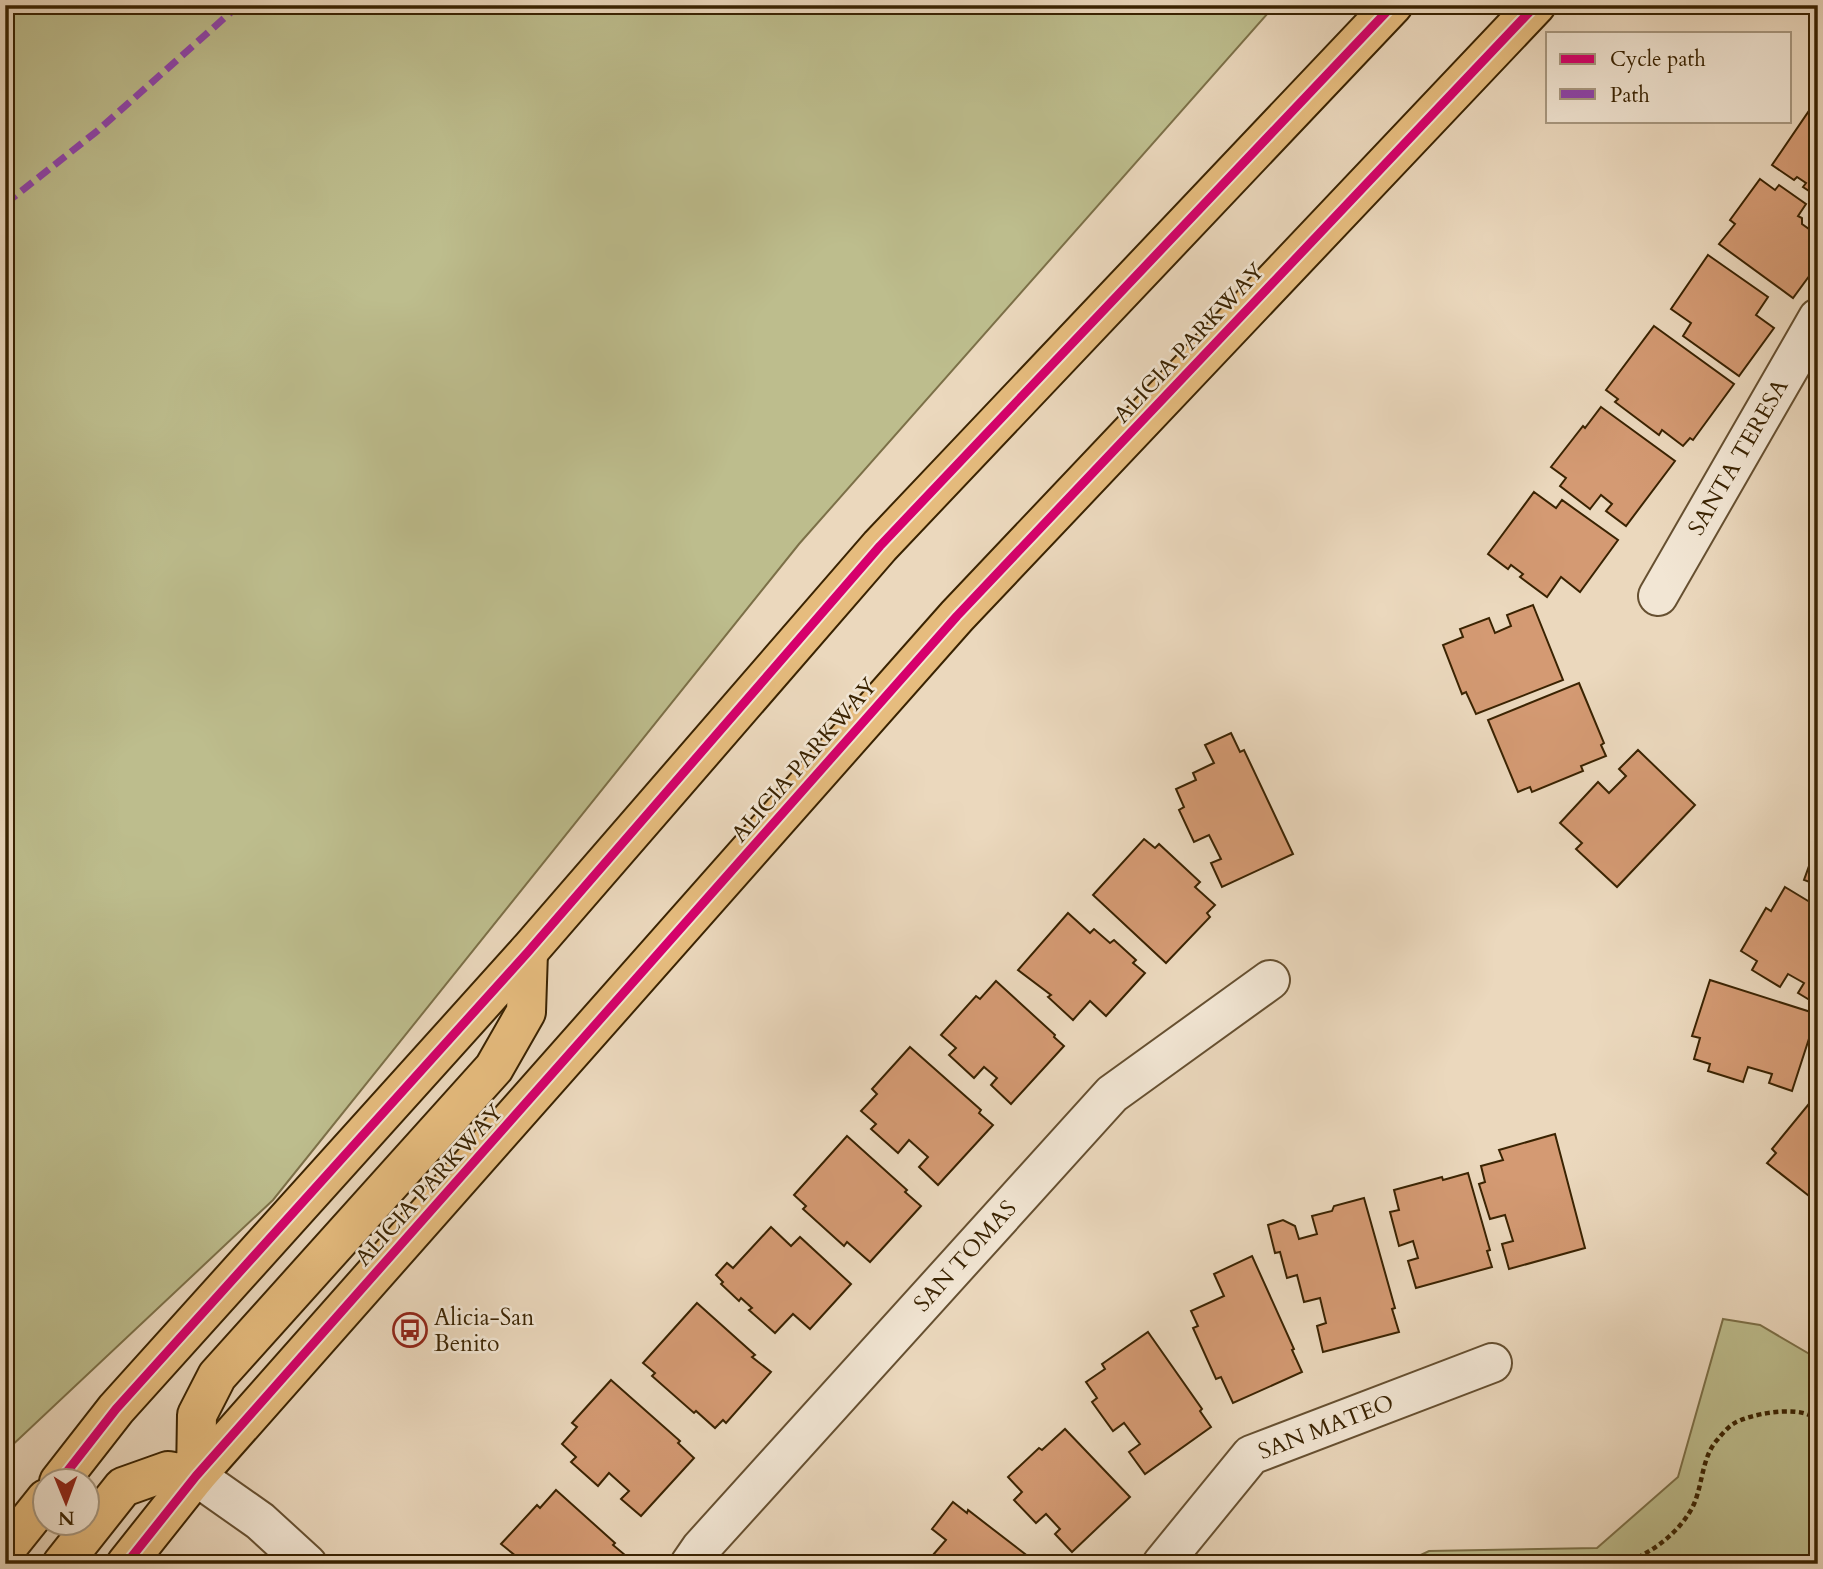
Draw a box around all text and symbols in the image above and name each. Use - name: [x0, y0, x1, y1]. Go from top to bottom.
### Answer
- legend: [1546, 32, 1792, 122]
- text: Cycle path: [1610, 45, 1706, 74]
- text: Path: [1610, 81, 1650, 110]
- street label: ALICIA PARKWAY: [1107, 256, 1272, 430]
- street label: SANTA TERESA: [1681, 372, 1796, 541]
- street label: ALICIA PARKWAY: [724, 671, 884, 849]
- street label: ALICIA PARKWAY: [348, 1097, 511, 1273]
- street label: SAN TOMAS: [907, 1194, 1023, 1318]
- place label: Alicia-San Benito: [434, 1302, 534, 1359]
- bus stop icon: Alicia-San Benito: [391, 1311, 429, 1349]
- street label: SAN MATEO: [1254, 1387, 1398, 1467]
- north arrow: [32, 1468, 102, 1538]
- text: N: [57, 1505, 75, 1531]

